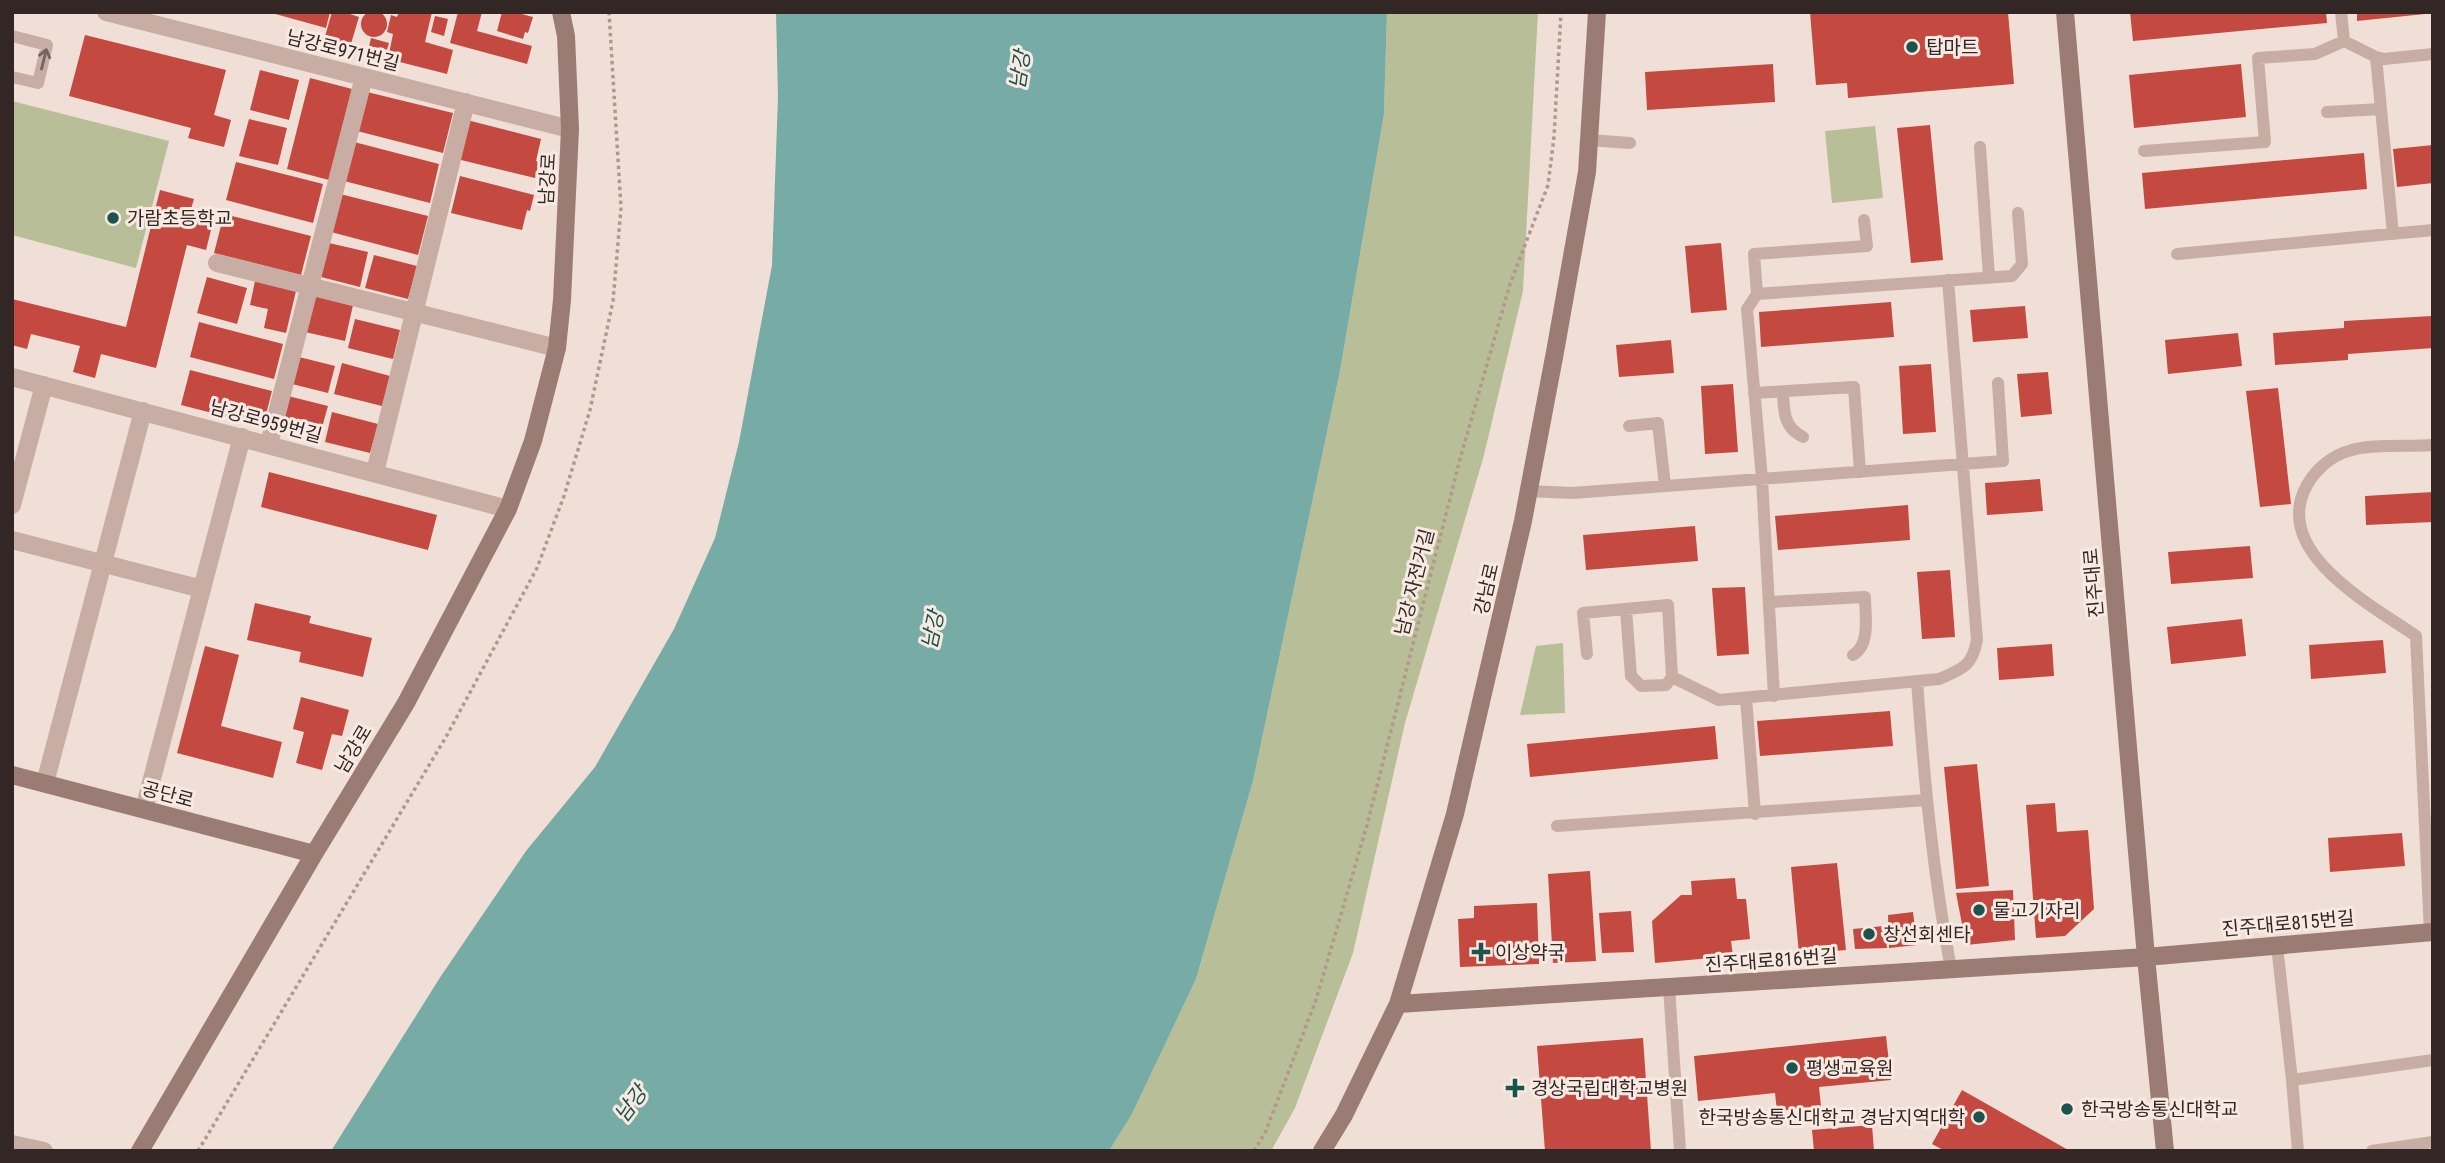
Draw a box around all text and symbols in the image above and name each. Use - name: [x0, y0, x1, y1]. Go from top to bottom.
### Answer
- street label: 남강로971번길: [284, 25, 402, 76]
- place label: 탑마트: [1926, 36, 1978, 59]
- marker: 탑마트: [1904, 39, 1920, 55]
- water label: 남강: [1005, 46, 1035, 91]
- one-way arrow: [38, 48, 51, 71]
- street label: 남강로: [535, 152, 560, 206]
- place label: 가람초등학교: [127, 207, 232, 230]
- marker: 가람초등학교: [105, 210, 121, 226]
- street label: 남강로959번길: [207, 395, 325, 448]
- street label: 남강 자전거길: [1390, 526, 1439, 638]
- street label: 진주대로: [2079, 547, 2108, 619]
- street label: 강남로: [1469, 561, 1504, 617]
- water label: 남강: [917, 606, 949, 651]
- street label: 남강로: [330, 721, 377, 778]
- street label: 공단로: [140, 777, 196, 812]
- place label: 물고기자리: [1993, 899, 2080, 922]
- marker: 물고기자리: [1971, 902, 1987, 918]
- street label: 진주대로815번길: [2221, 906, 2355, 941]
- place label: 창선회센타: [1883, 923, 1971, 946]
- marker: 창선회센타: [1861, 926, 1877, 942]
- place label: 이상약국: [1495, 941, 1565, 964]
- marker: 이상약국: [1473, 944, 1489, 960]
- street label: 진주대로816번길: [1704, 944, 1838, 977]
- place label: 평생교육원: [1806, 1057, 1893, 1080]
- marker: 평생교육원: [1784, 1060, 1800, 1076]
- place label: 경상국립대학교병원: [1531, 1077, 1688, 1100]
- marker: 경상국립대학교병원: [1505, 1078, 1525, 1098]
- water label: 남강: [610, 1079, 654, 1127]
- place label: 한국방송통신대학교: [2081, 1098, 2238, 1121]
- marker: 한국방송통신대학교: [2059, 1101, 2075, 1117]
- place label: 한국방송통신대학교 경남지역대학: [1698, 1106, 1966, 1129]
- marker: 한국방송통신대학교 경남지역대학: [1971, 1109, 1987, 1125]

